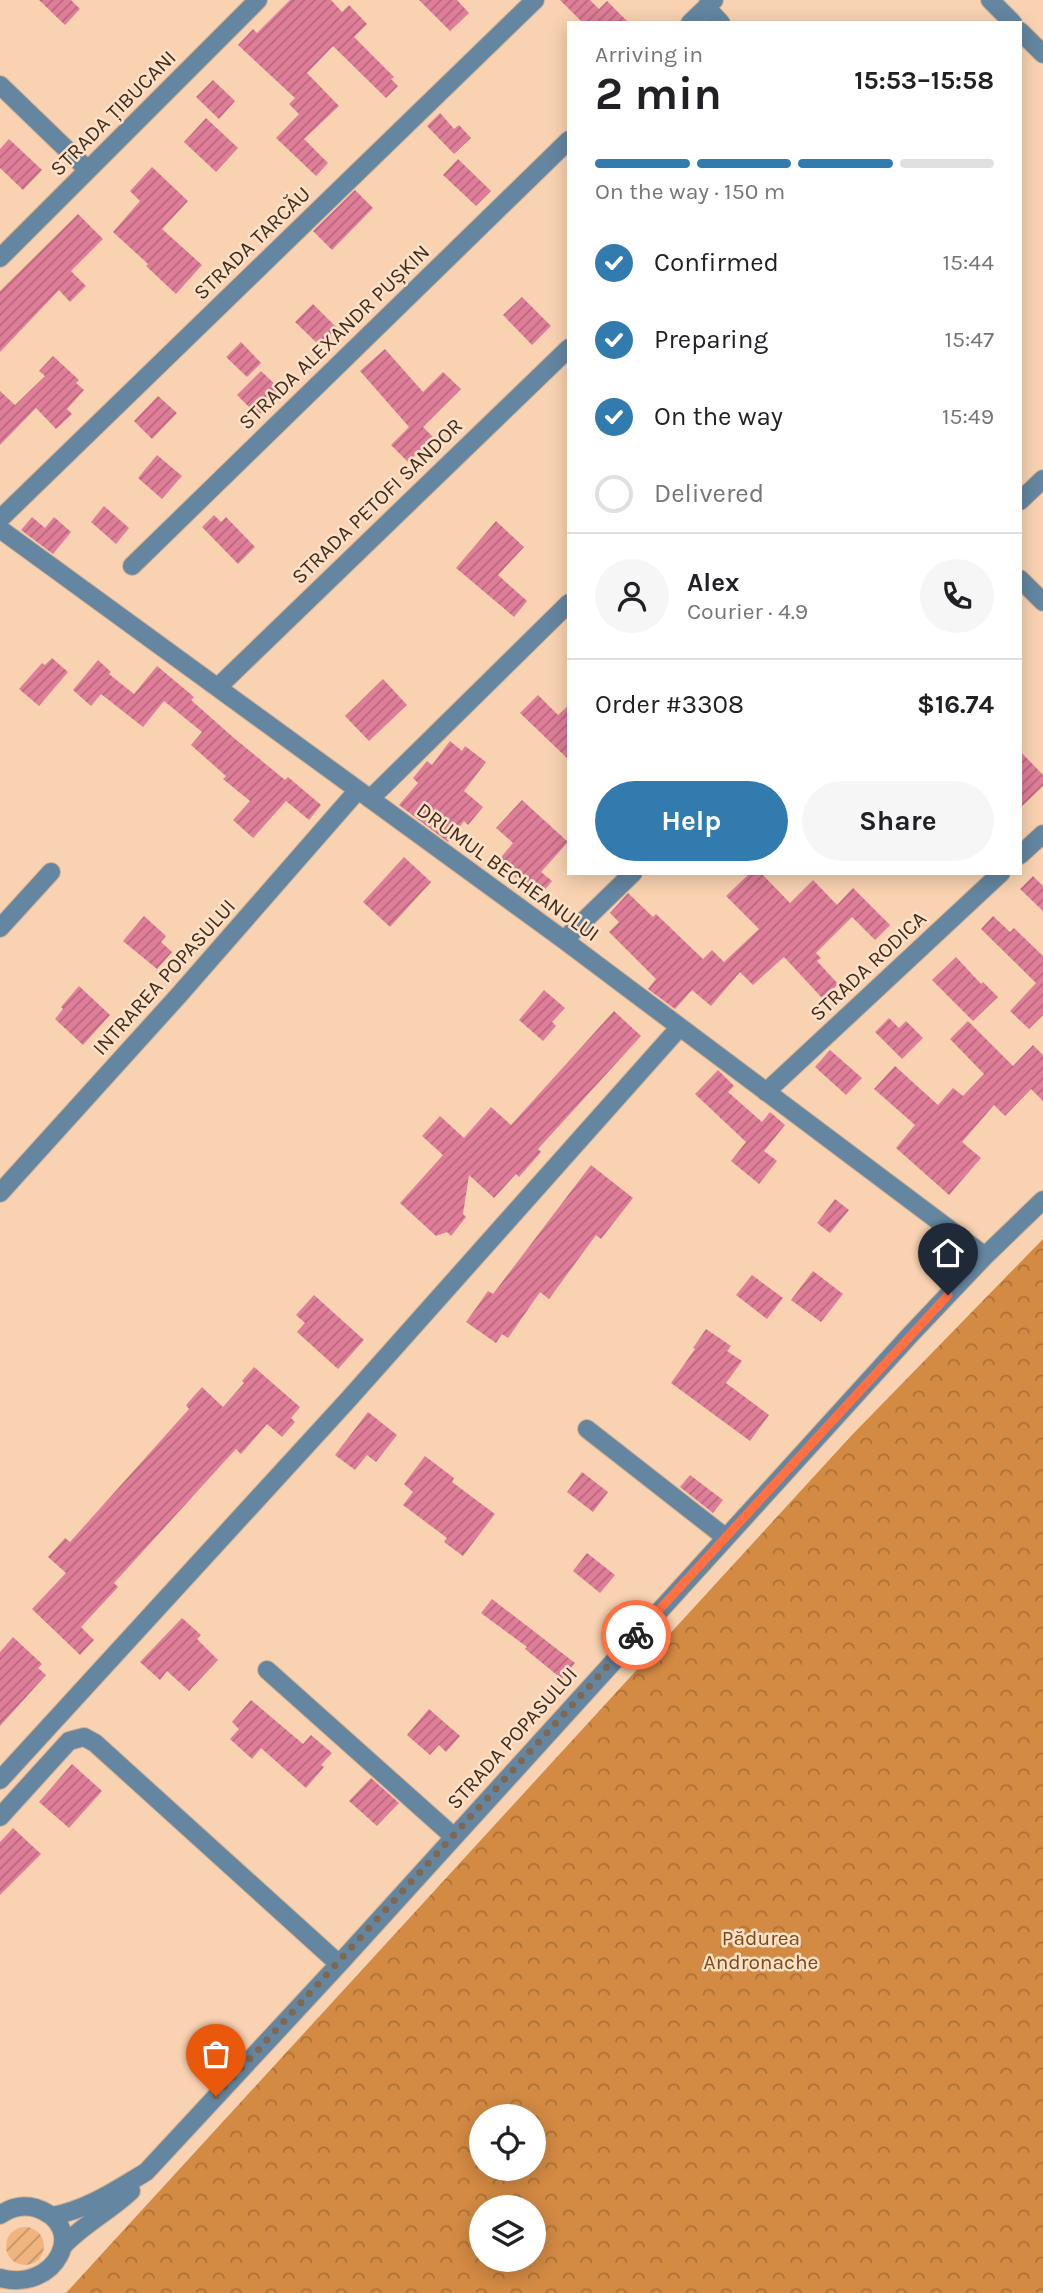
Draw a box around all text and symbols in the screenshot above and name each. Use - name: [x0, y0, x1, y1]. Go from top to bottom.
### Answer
- text: Arriving in: [595, 41, 703, 68]
- street label: STRADA ȚIBUCANI: [45, 45, 181, 181]
- text: 15:53–15:58: [854, 65, 994, 96]
- text: 2 min: [595, 67, 722, 121]
- text: On the way · 150 m: [595, 178, 785, 205]
- street label: STRADA TARCĂU: [189, 181, 315, 305]
- street label: STRADA ALEXANDR PUȘKIN: [234, 240, 434, 434]
- icon: check: [595, 244, 633, 282]
- text: Confirmed: [654, 247, 779, 278]
- text: 15:44: [942, 249, 994, 276]
- icon: check: [595, 321, 633, 359]
- text: Preparing: [654, 324, 768, 355]
- text: 15:47: [944, 326, 994, 353]
- icon: check: [595, 398, 633, 436]
- text: On the way: [654, 401, 783, 432]
- text: 15:49: [942, 403, 994, 430]
- street label: STRADA PETOFI SANDOR: [287, 413, 467, 589]
- text: Delivered: [654, 478, 764, 509]
- button: person: [595, 559, 669, 633]
- button: phone: [920, 559, 994, 633]
- text: Alex: [687, 567, 739, 598]
- text: Courier · 4.9: [687, 598, 808, 625]
- text: Order #3308: [595, 689, 744, 720]
- text: $16.74: [917, 689, 994, 720]
- button: Help: [595, 781, 788, 861]
- button: Share: [802, 781, 994, 861]
- street label: DRUMUL BECHEANULUI: [412, 798, 604, 946]
- street label: INTRAREA POPASULUI: [88, 894, 240, 1060]
- street label: STRADA RODICA: [805, 906, 931, 1026]
- pin: [918, 1223, 978, 1295]
- icon: home: [929, 1234, 967, 1272]
- courier: [601, 1600, 671, 1670]
- icon: bike: [617, 1616, 655, 1654]
- street label: STRADA POPASULUI: [442, 1662, 582, 1814]
- park label: Pădurea Andronache: [704, 1926, 818, 1974]
- pin: [186, 2024, 246, 2096]
- icon: bag: [197, 2035, 235, 2073]
- map controls: [469, 2104, 546, 2272]
- button: locate: [469, 2104, 546, 2181]
- button: layers: [469, 2195, 546, 2272]

